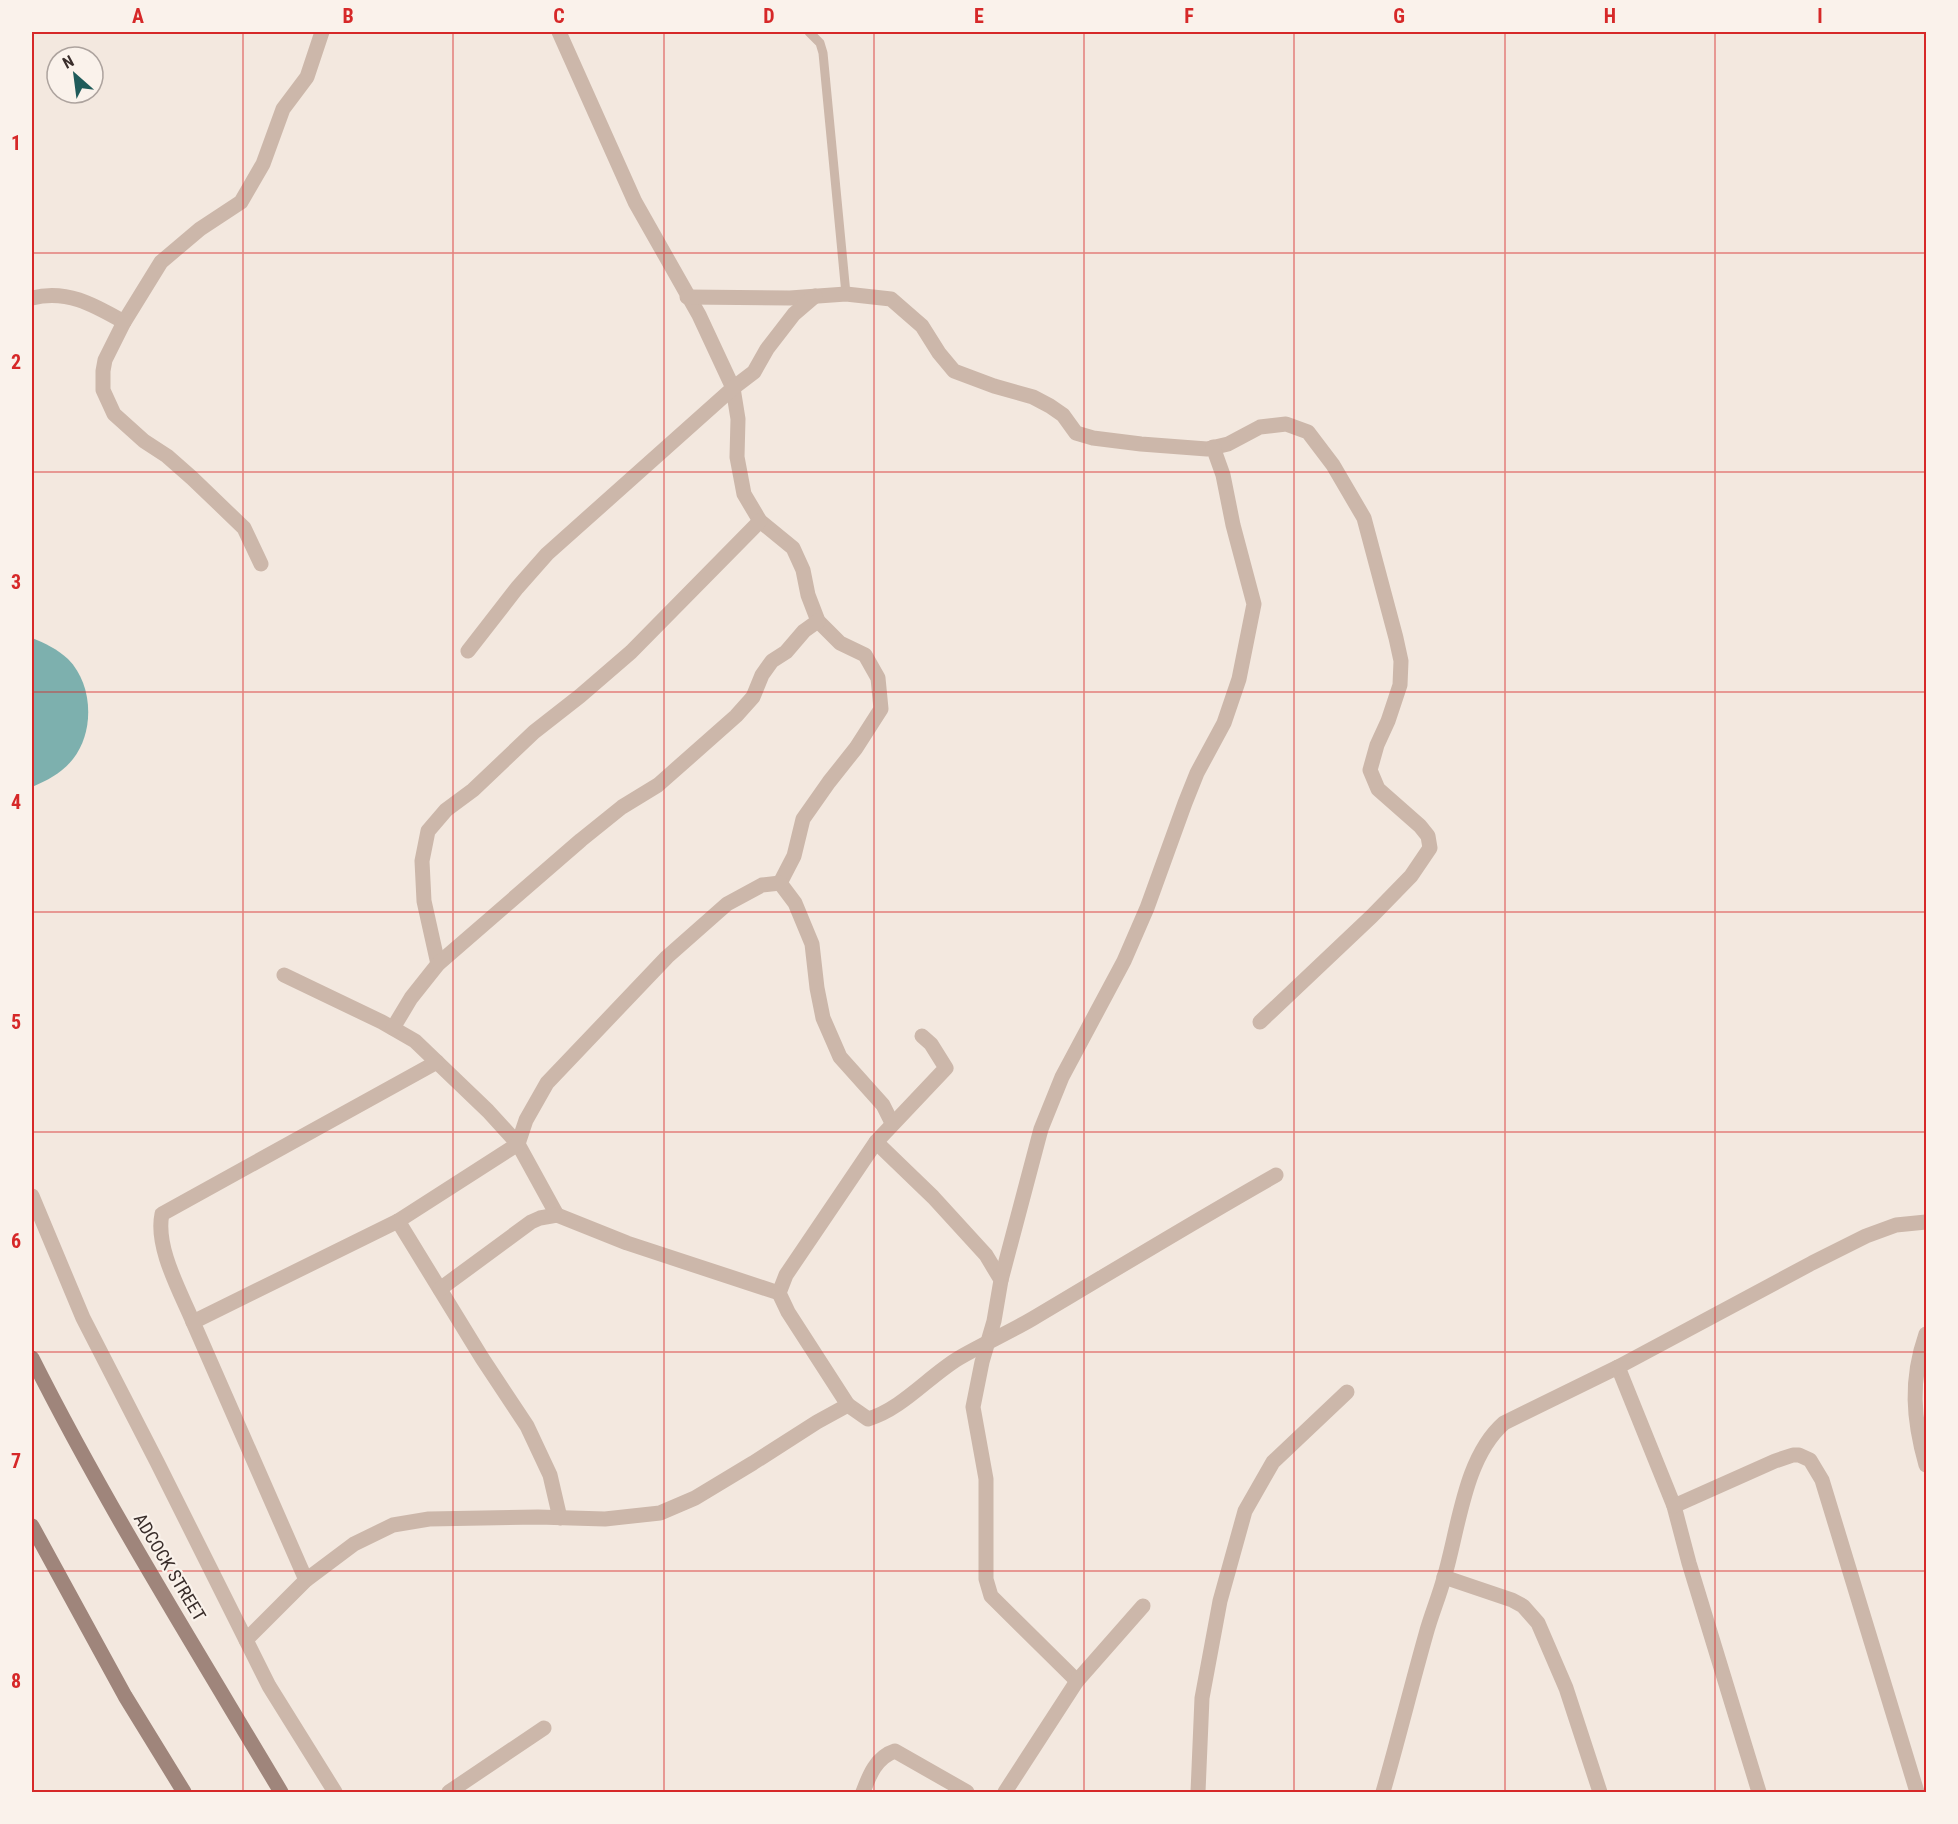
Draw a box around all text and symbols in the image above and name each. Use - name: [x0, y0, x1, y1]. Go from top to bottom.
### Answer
- text: A: [132, 4, 144, 28]
- text: B: [342, 4, 354, 28]
- text: C: [553, 4, 565, 28]
- text: D: [763, 4, 775, 28]
- text: E: [974, 4, 984, 28]
- text: F: [1184, 4, 1194, 28]
- text: G: [1393, 4, 1405, 28]
- text: H: [1604, 4, 1616, 28]
- text: I: [1817, 4, 1823, 28]
- north arrow: [45, 45, 105, 105]
- text: N: [59, 52, 77, 73]
- text: 1: [11, 131, 21, 155]
- text: 2: [11, 350, 21, 374]
- text: 3: [11, 570, 21, 594]
- text: 4: [11, 790, 21, 814]
- text: 5: [11, 1010, 21, 1034]
- text: 6: [11, 1229, 21, 1253]
- text: 7: [11, 1449, 21, 1473]
- street label: ADCOCK STREET: [130, 1510, 210, 1624]
- text: 8: [11, 1669, 21, 1693]

